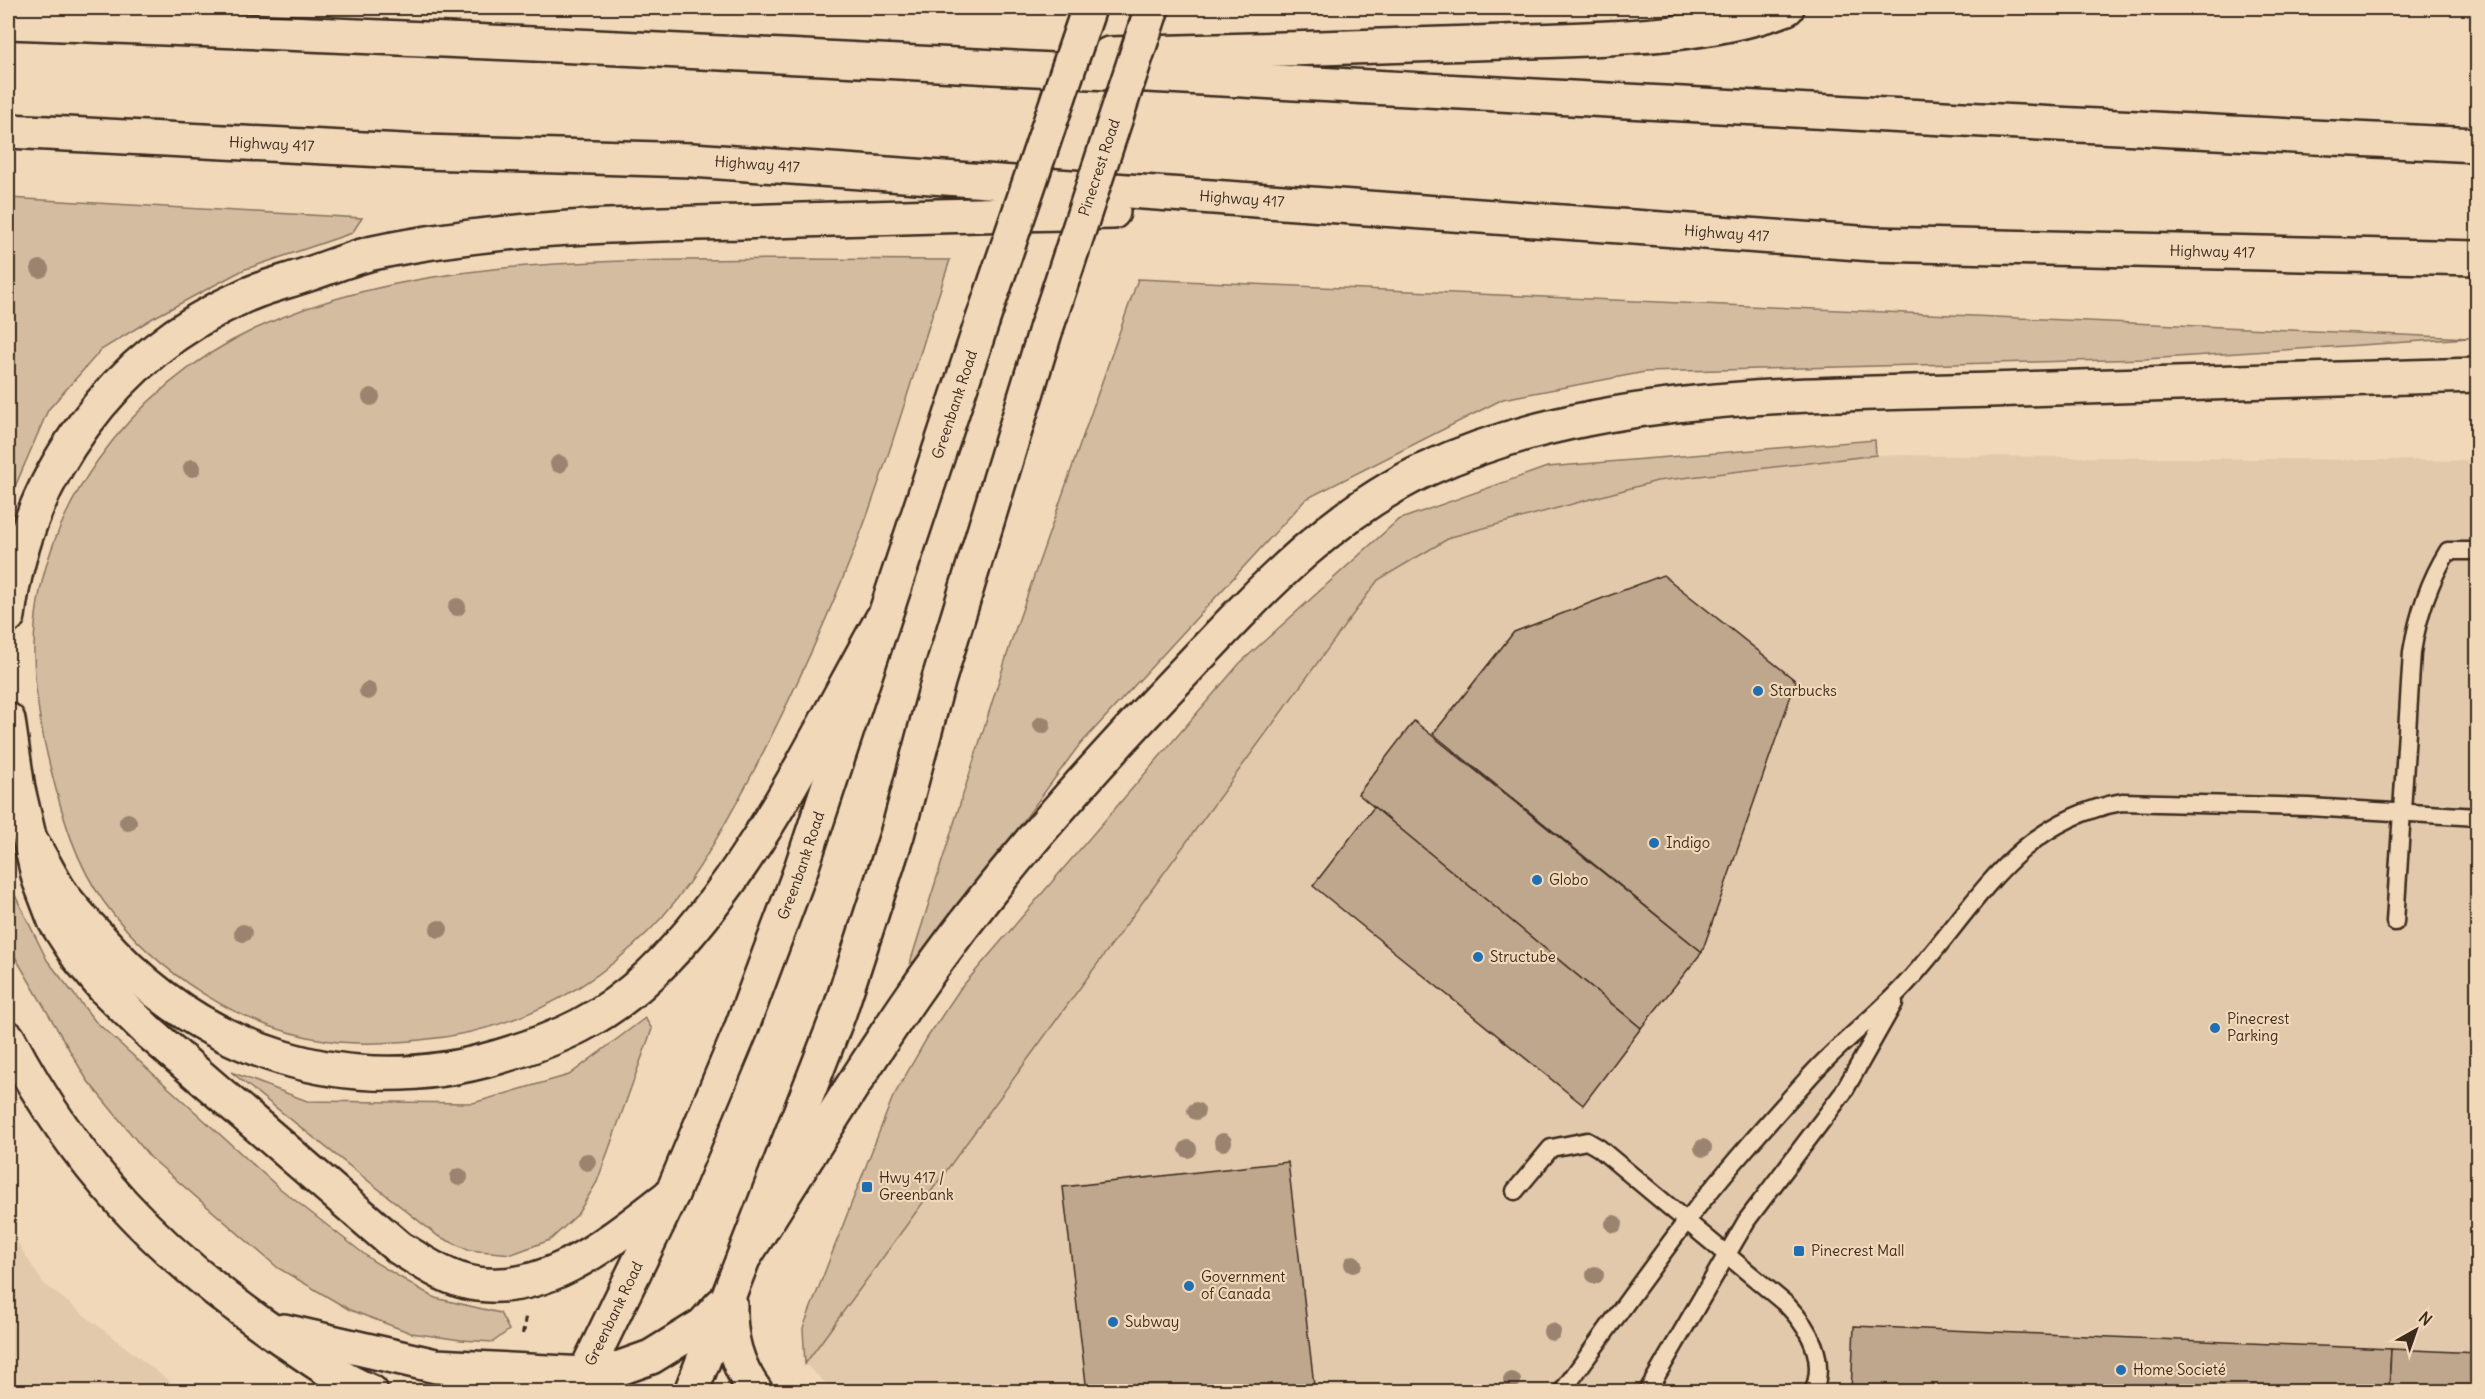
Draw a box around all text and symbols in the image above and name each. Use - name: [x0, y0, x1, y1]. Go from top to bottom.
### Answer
- street label: Pinecrest Road: [1074, 116, 1124, 218]
- street label: Highway 417: [229, 132, 315, 155]
- street label: Highway 417: [714, 152, 800, 177]
- street label: Highway 417: [1199, 186, 1285, 211]
- street label: Highway 417: [1684, 221, 1770, 246]
- street label: Highway 417: [2169, 241, 2255, 262]
- street label: Greenbank Road: [927, 347, 981, 461]
- place label: Starbucks: [1770, 681, 1837, 700]
- marker: Starbucks: [1751, 684, 1765, 698]
- street label: Greenbank Road: [773, 809, 828, 922]
- place label: Indigo: [1666, 833, 1710, 852]
- marker: Indigo: [1647, 836, 1661, 850]
- place label: Globo: [1549, 870, 1588, 889]
- marker: Globo: [1530, 873, 1544, 887]
- place label: Structube: [1490, 947, 1556, 966]
- marker: Structube: [1471, 950, 1485, 964]
- place label: Pinecrest Parking: [2227, 1009, 2289, 1045]
- marker: Pinecrest Parking: [2208, 1021, 2222, 1035]
- place label: Hwy 417 / Greenbank: [879, 1168, 954, 1204]
- marker: Hwy 417 / Greenbank: [860, 1180, 874, 1194]
- place label: Pinecrest Mall: [1811, 1241, 1904, 1260]
- marker: Pinecrest Mall: [1792, 1244, 1806, 1258]
- street label: Greenbank Road: [580, 1258, 647, 1369]
- place label: Government of Canada: [1201, 1267, 1285, 1303]
- marker: Government of Canada: [1182, 1279, 1196, 1293]
- north arrow: [2386, 1300, 2446, 1360]
- text: N: [2415, 1307, 2436, 1330]
- place label: Subway: [1125, 1312, 1179, 1331]
- marker: Subway: [1106, 1315, 1120, 1329]
- place label: Home Societé: [2133, 1360, 2226, 1379]
- marker: Home Societé: [2114, 1363, 2128, 1377]

